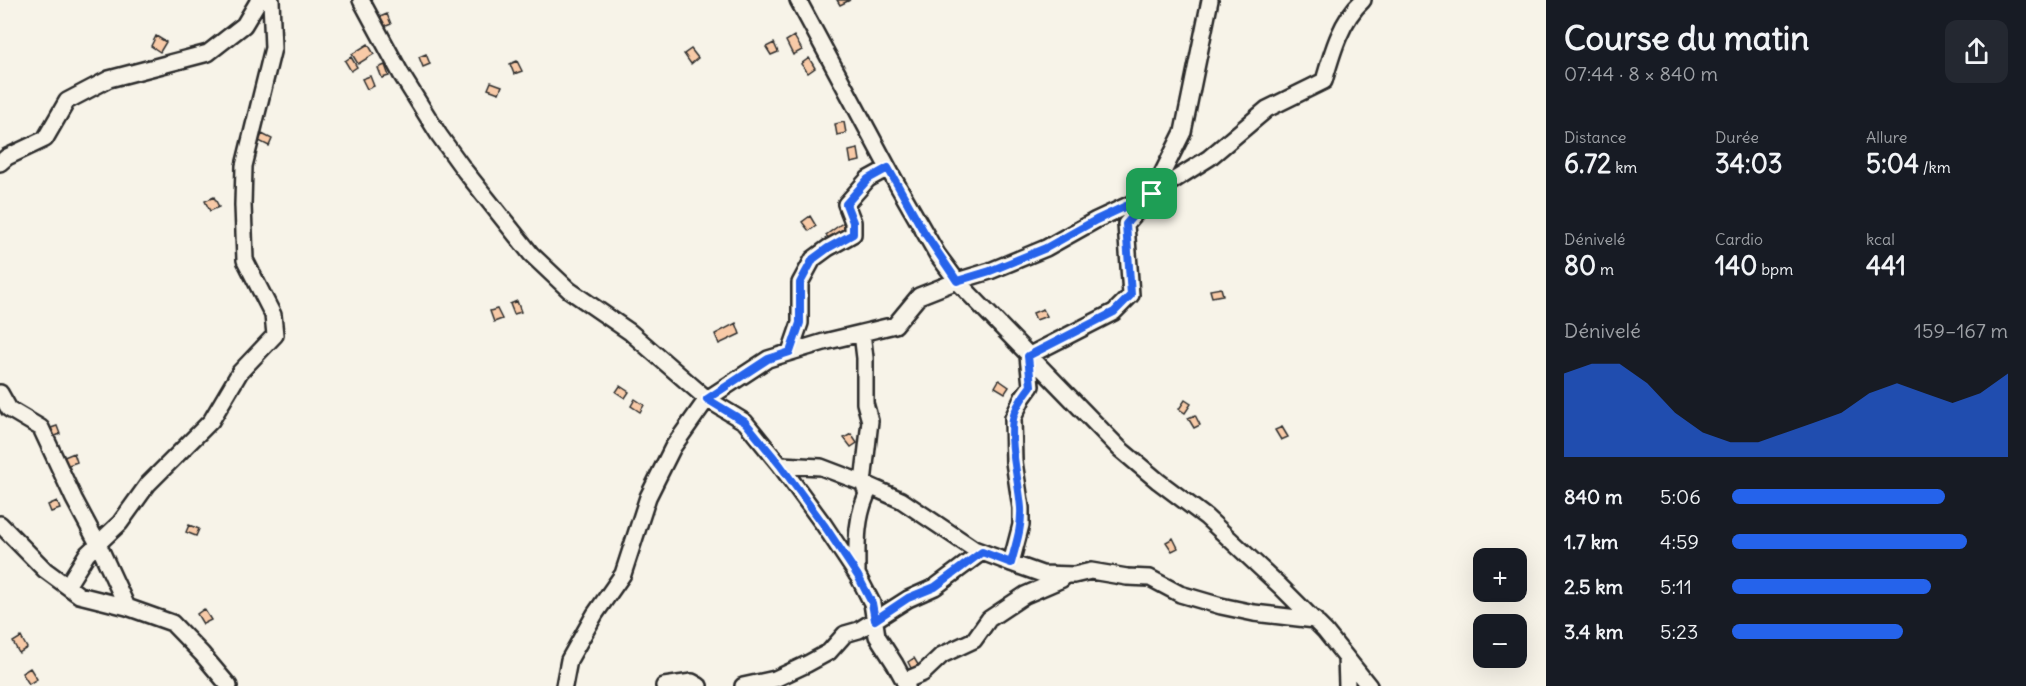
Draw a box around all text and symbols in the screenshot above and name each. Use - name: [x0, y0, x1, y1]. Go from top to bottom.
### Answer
- text: Course du matin: [1564, 17, 1809, 59]
- button: share: [1945, 20, 2008, 83]
- text: 07:44 · 8 × 840 m: [1564, 61, 1718, 86]
- text: Distance: [1564, 127, 1626, 147]
- text: Durée: [1715, 127, 1759, 147]
- text: Allure: [1866, 127, 1907, 147]
- text: 6.72: [1564, 147, 1611, 180]
- text: 34:03: [1715, 147, 1783, 180]
- text: 5:04: [1866, 147, 1919, 180]
- text: km: [1611, 157, 1637, 177]
- text: /km: [1919, 157, 1951, 177]
- pin: [1126, 168, 1177, 219]
- icon: arrive: [1135, 177, 1168, 210]
- text: Dénivelé: [1564, 229, 1625, 249]
- text: Cardio: [1715, 229, 1763, 249]
- text: kcal: [1866, 229, 1895, 249]
- text: 80: [1564, 249, 1596, 282]
- text: 140: [1715, 249, 1757, 282]
- text: 441: [1866, 249, 1906, 282]
- text: m: [1596, 259, 1614, 279]
- text: bpm: [1757, 259, 1793, 279]
- text: Dénivelé: [1564, 318, 1641, 343]
- text: 159–167 m: [1914, 318, 2008, 343]
- text: 840 m: [1564, 484, 1623, 509]
- text: 5:06: [1660, 484, 1701, 509]
- text: 1.7 km: [1564, 529, 1618, 554]
- text: 4:59: [1660, 529, 1699, 554]
- map controls: [1473, 548, 1527, 668]
- button: +: [1473, 548, 1527, 602]
- text: 2.5 km: [1564, 574, 1623, 599]
- text: 5:11: [1660, 574, 1692, 599]
- button: −: [1473, 614, 1527, 668]
- text: 3.4 km: [1564, 619, 1623, 644]
- text: 5:23: [1660, 619, 1698, 644]

